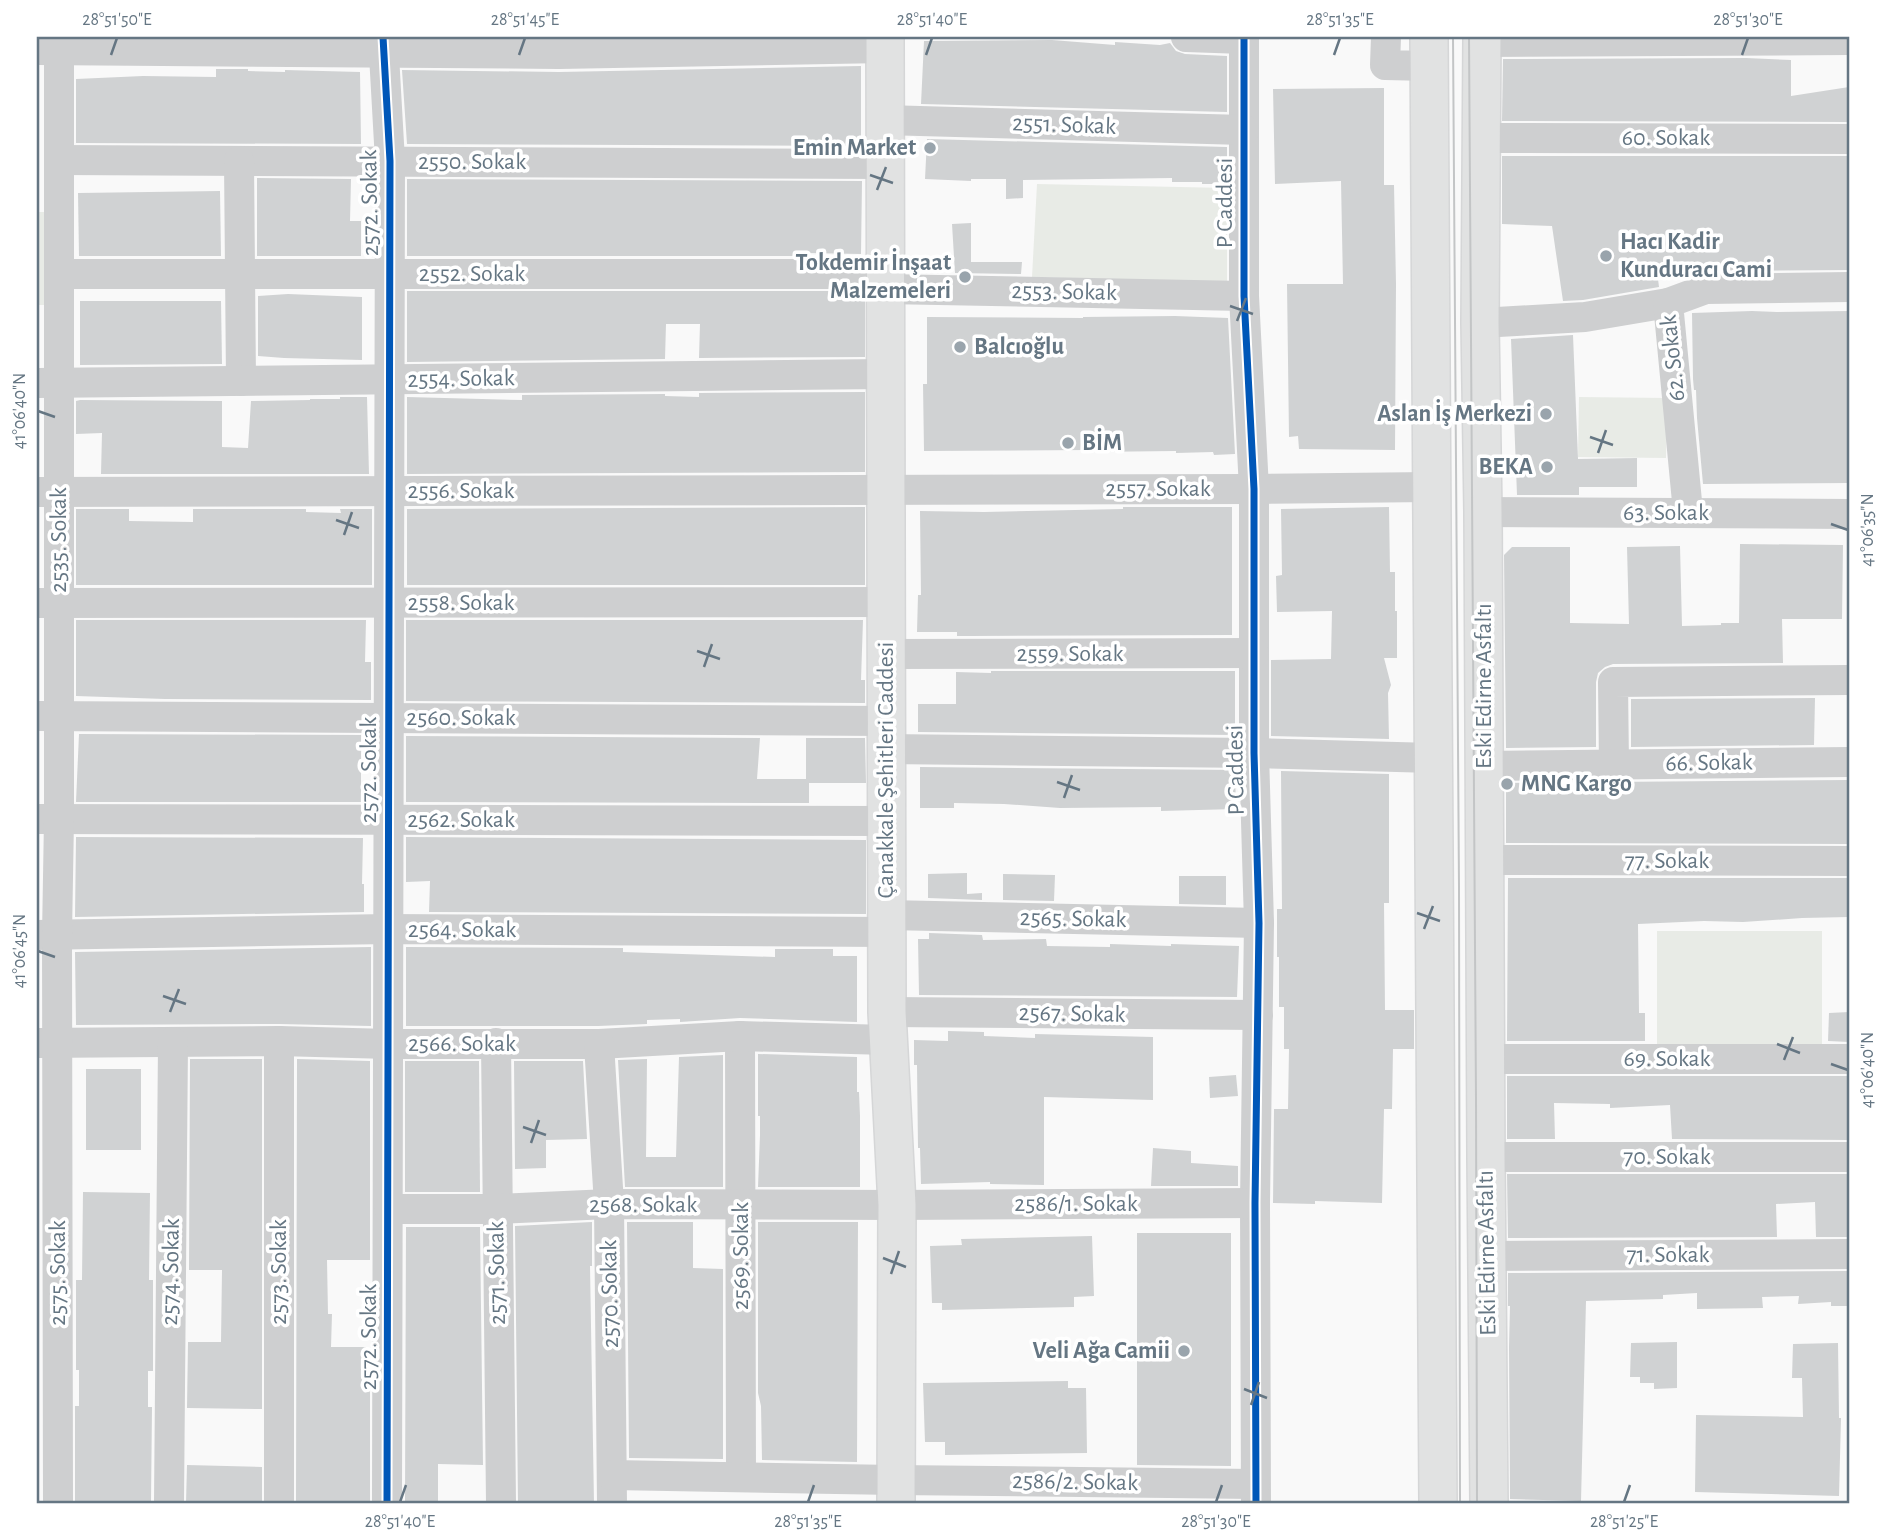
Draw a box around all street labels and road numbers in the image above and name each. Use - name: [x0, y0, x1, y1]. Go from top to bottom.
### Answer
- street label: 2551. Sokak: [1012, 111, 1116, 139]
- street label: 60. Sokak: [1622, 126, 1710, 150]
- street label: 2572. Sokak: [357, 150, 383, 256]
- street label: 2550. Sokak: [418, 150, 526, 174]
- street label: P Caddesi: [1213, 158, 1237, 248]
- street label: 2552. Sokak: [419, 262, 525, 286]
- street label: 2553. Sokak: [1011, 279, 1117, 305]
- street label: 62. Sokak: [1657, 314, 1689, 402]
- street label: 2554. Sokak: [407, 366, 515, 392]
- street label: 2557. Sokak: [1105, 477, 1211, 501]
- street label: 2556. Sokak: [408, 479, 514, 503]
- street label: 2535. Sokak: [47, 487, 71, 593]
- street label: 63. Sokak: [1623, 501, 1709, 525]
- street label: 2558. Sokak: [408, 591, 515, 615]
- street label: Eski Edirne Asfaltı: [1472, 603, 1496, 769]
- street label: Çanakkale Şehitleri Caddesi: [874, 642, 898, 898]
- street label: 2559. Sokak: [1017, 642, 1123, 666]
- street label: 2560. Sokak: [406, 706, 516, 730]
- street label: 2572. Sokak: [357, 717, 381, 823]
- street label: P Caddesi: [1223, 724, 1249, 816]
- street label: 66. Sokak: [1665, 750, 1753, 776]
- street label: 2562. Sokak: [407, 808, 515, 832]
- street label: 77. Sokak: [1625, 849, 1709, 873]
- street label: 2565. Sokak: [1019, 906, 1127, 932]
- street label: 2564. Sokak: [408, 918, 516, 942]
- street label: 2567. Sokak: [1018, 1001, 1126, 1027]
- street label: 2566. Sokak: [408, 1032, 516, 1056]
- street label: 69. Sokak: [1623, 1047, 1711, 1071]
- street label: 70. Sokak: [1623, 1145, 1711, 1169]
- street label: Eski Edirne Asfaltı: [1474, 1170, 1500, 1336]
- street label: 2586/1. Sokak: [1014, 1192, 1138, 1216]
- street label: 2568. Sokak: [589, 1193, 697, 1217]
- street label: 2569. Sokak: [729, 1202, 753, 1310]
- street label: 2574. Sokak: [158, 1218, 184, 1326]
- street label: 2573. Sokak: [267, 1219, 291, 1325]
- street label: 2575. Sokak: [46, 1220, 70, 1326]
- street label: 2571. Sokak: [484, 1221, 510, 1325]
- street label: 2570. Sokak: [597, 1240, 623, 1348]
- street label: 71. Sokak: [1627, 1243, 1709, 1267]
- street label: 2572. Sokak: [357, 1284, 381, 1390]
- street label: 2586/2. Sokak: [1012, 1469, 1138, 1495]

